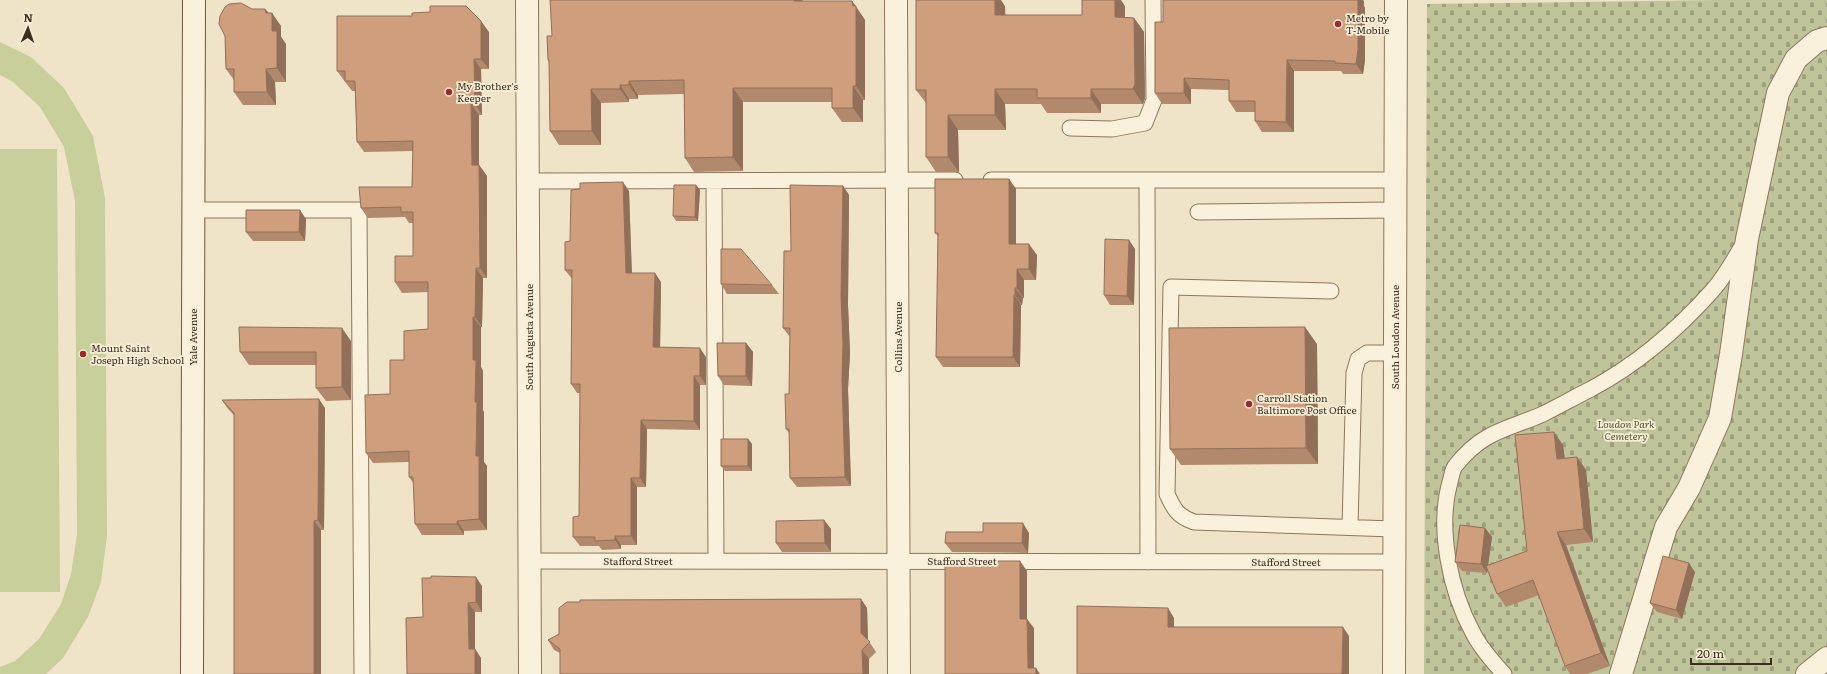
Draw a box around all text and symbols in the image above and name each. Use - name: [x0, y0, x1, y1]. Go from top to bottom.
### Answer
- north arrow: [8, 8, 48, 48]
- text: N: [23, 9, 33, 25]
- place label: Metro by T-Mobile: [1346, 10, 1389, 37]
- marker: Metro by T-Mobile: [1333, 19, 1343, 29]
- place label: My Brother's Keeper: [457, 78, 518, 105]
- marker: My Brother's Keeper: [444, 87, 454, 97]
- street label: South Augusta Avenue: [521, 284, 536, 390]
- street label: South Loudon Avenue: [1387, 285, 1402, 389]
- street label: Collins Avenue: [890, 302, 905, 372]
- street label: Yale Avenue: [185, 308, 200, 366]
- place label: Mount Saint Joseph High School: [91, 340, 185, 367]
- marker: Mount Saint Joseph High School: [78, 349, 88, 359]
- place label: Carroll Station Baltimore Post Office: [1257, 390, 1357, 417]
- marker: Carroll Station Baltimore Post Office: [1244, 399, 1254, 409]
- park label: Loudon Park Cemetery: [1597, 416, 1655, 443]
- street label: Stafford Street: [603, 553, 673, 568]
- street label: Stafford Street: [927, 553, 997, 568]
- street label: Stafford Street: [1251, 554, 1321, 569]
- scale bar: [1691, 640, 1771, 666]
- text: 20 m: [1697, 644, 1724, 662]

